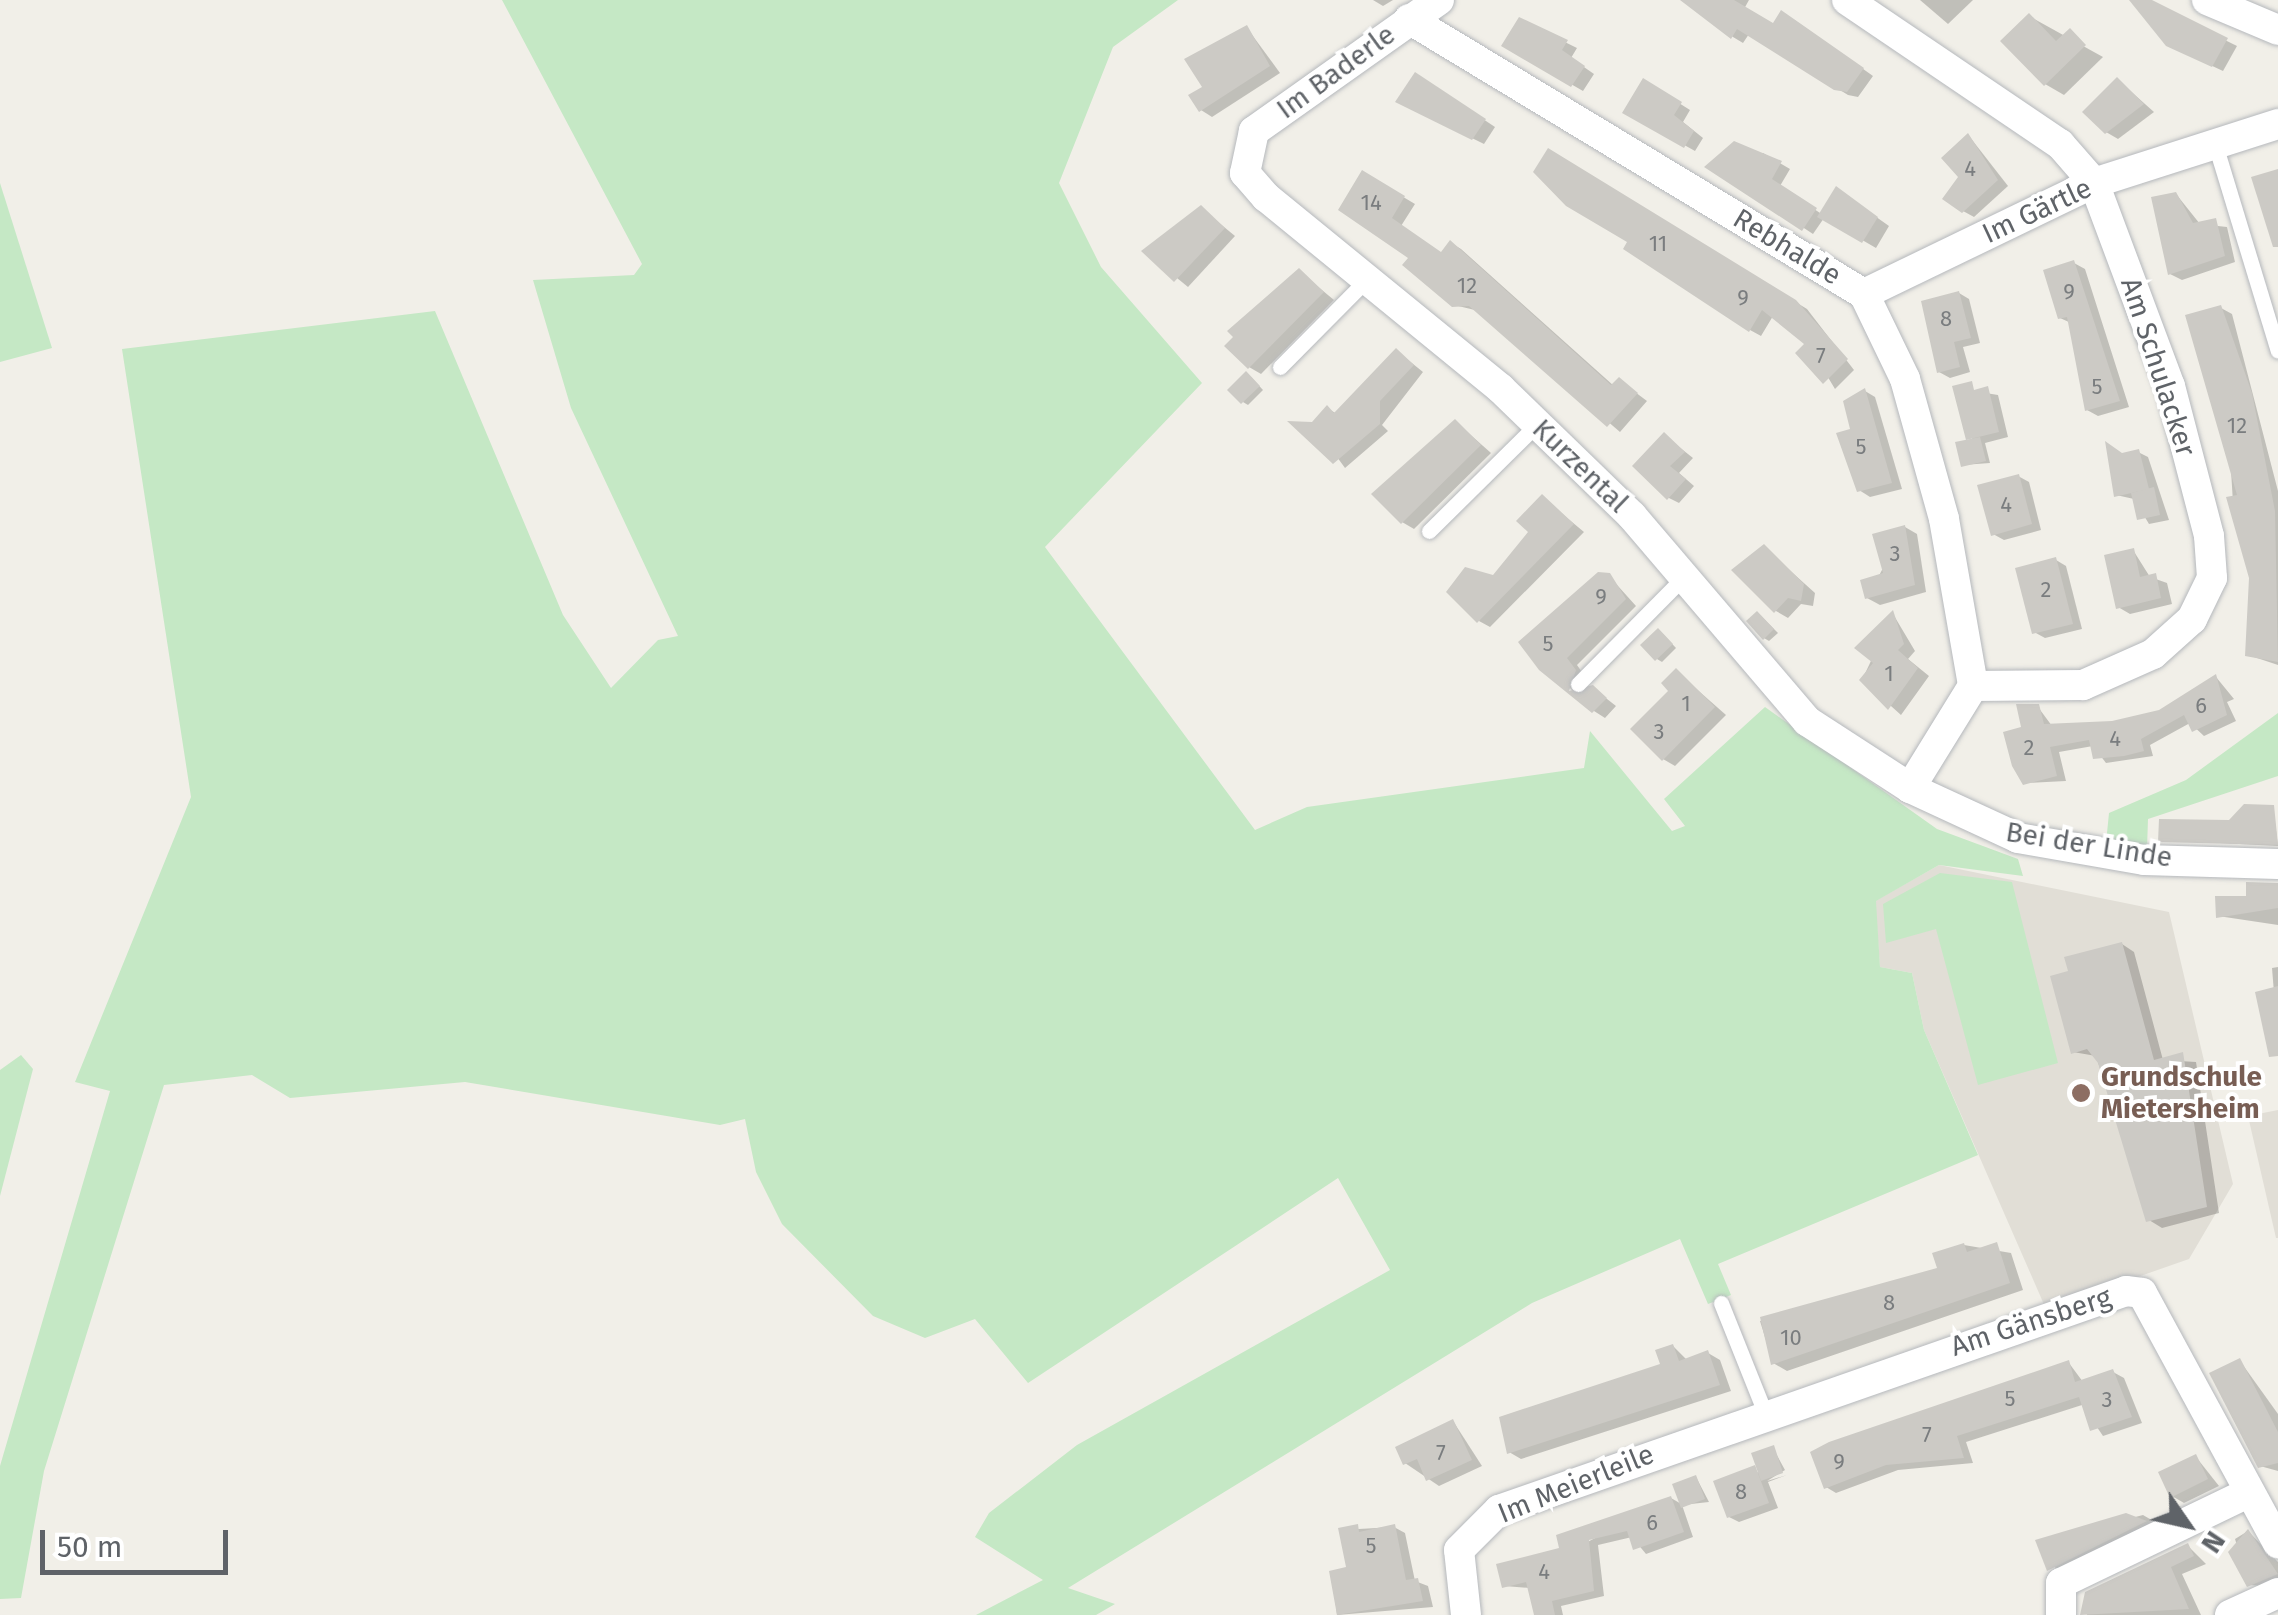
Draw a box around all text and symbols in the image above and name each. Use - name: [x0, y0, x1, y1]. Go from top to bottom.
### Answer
- street label: Im Baderle: [1270, 18, 1402, 126]
- house number: 4: [1964, 156, 1976, 182]
- street label: Im Gärtle: [1977, 171, 2097, 251]
- house number: 14: [1360, 190, 1382, 216]
- street label: Rebhalde: [1727, 202, 1847, 292]
- house number: 11: [1649, 231, 1667, 257]
- house number: 12: [1457, 273, 1477, 299]
- street label: Am Schulacker: [2113, 274, 2203, 460]
- house number: 9: [2063, 279, 2075, 305]
- house number: 9: [1737, 285, 1749, 311]
- house number: 8: [1940, 306, 1952, 332]
- house number: 7: [1816, 343, 1826, 369]
- house number: 5: [2091, 374, 2103, 400]
- street label: Kurzental: [1525, 412, 1635, 520]
- house number: 12: [2227, 413, 2247, 439]
- house number: 5: [1855, 434, 1867, 460]
- house number: 4: [2000, 492, 2012, 518]
- house number: 3: [1890, 541, 1900, 567]
- house number: 2: [2041, 577, 2051, 603]
- house number: 9: [1595, 584, 1607, 610]
- house number: 5: [1542, 631, 1554, 657]
- house number: 1: [1884, 661, 1894, 687]
- house number: 1: [1681, 691, 1691, 717]
- house number: 6: [2195, 693, 2207, 719]
- house number: 3: [1654, 719, 1664, 745]
- house number: 4: [2109, 726, 2121, 752]
- house number: 2: [2024, 735, 2034, 761]
- street label: Bei der Linde: [2003, 815, 2175, 875]
- place label: Grundschule Mietersheim: [2101, 1060, 2262, 1126]
- marker: Grundschule Mietersheim: [2070, 1082, 2092, 1104]
- street label: Am Gänsberg: [1947, 1280, 2115, 1364]
- house number: 8: [1883, 1290, 1895, 1316]
- house number: 10: [1780, 1325, 1802, 1351]
- house number: 5: [2004, 1386, 2016, 1412]
- house number: 3: [2102, 1387, 2112, 1413]
- house number: 7: [1922, 1422, 1932, 1448]
- street label: Im Meierleile: [1493, 1437, 1659, 1531]
- house number: 7: [1436, 1440, 1446, 1466]
- house number: 9: [1833, 1449, 1845, 1475]
- north arrow: [2138, 1475, 2238, 1575]
- house number: 8: [1735, 1479, 1747, 1505]
- scale bar: [45, 1510, 232, 1572]
- house number: 6: [1646, 1510, 1658, 1536]
- text: N: [2194, 1525, 2232, 1559]
- text: 50 m: [57, 1529, 122, 1565]
- house number: 5: [1365, 1533, 1377, 1559]
- house number: 4: [1538, 1559, 1550, 1585]

